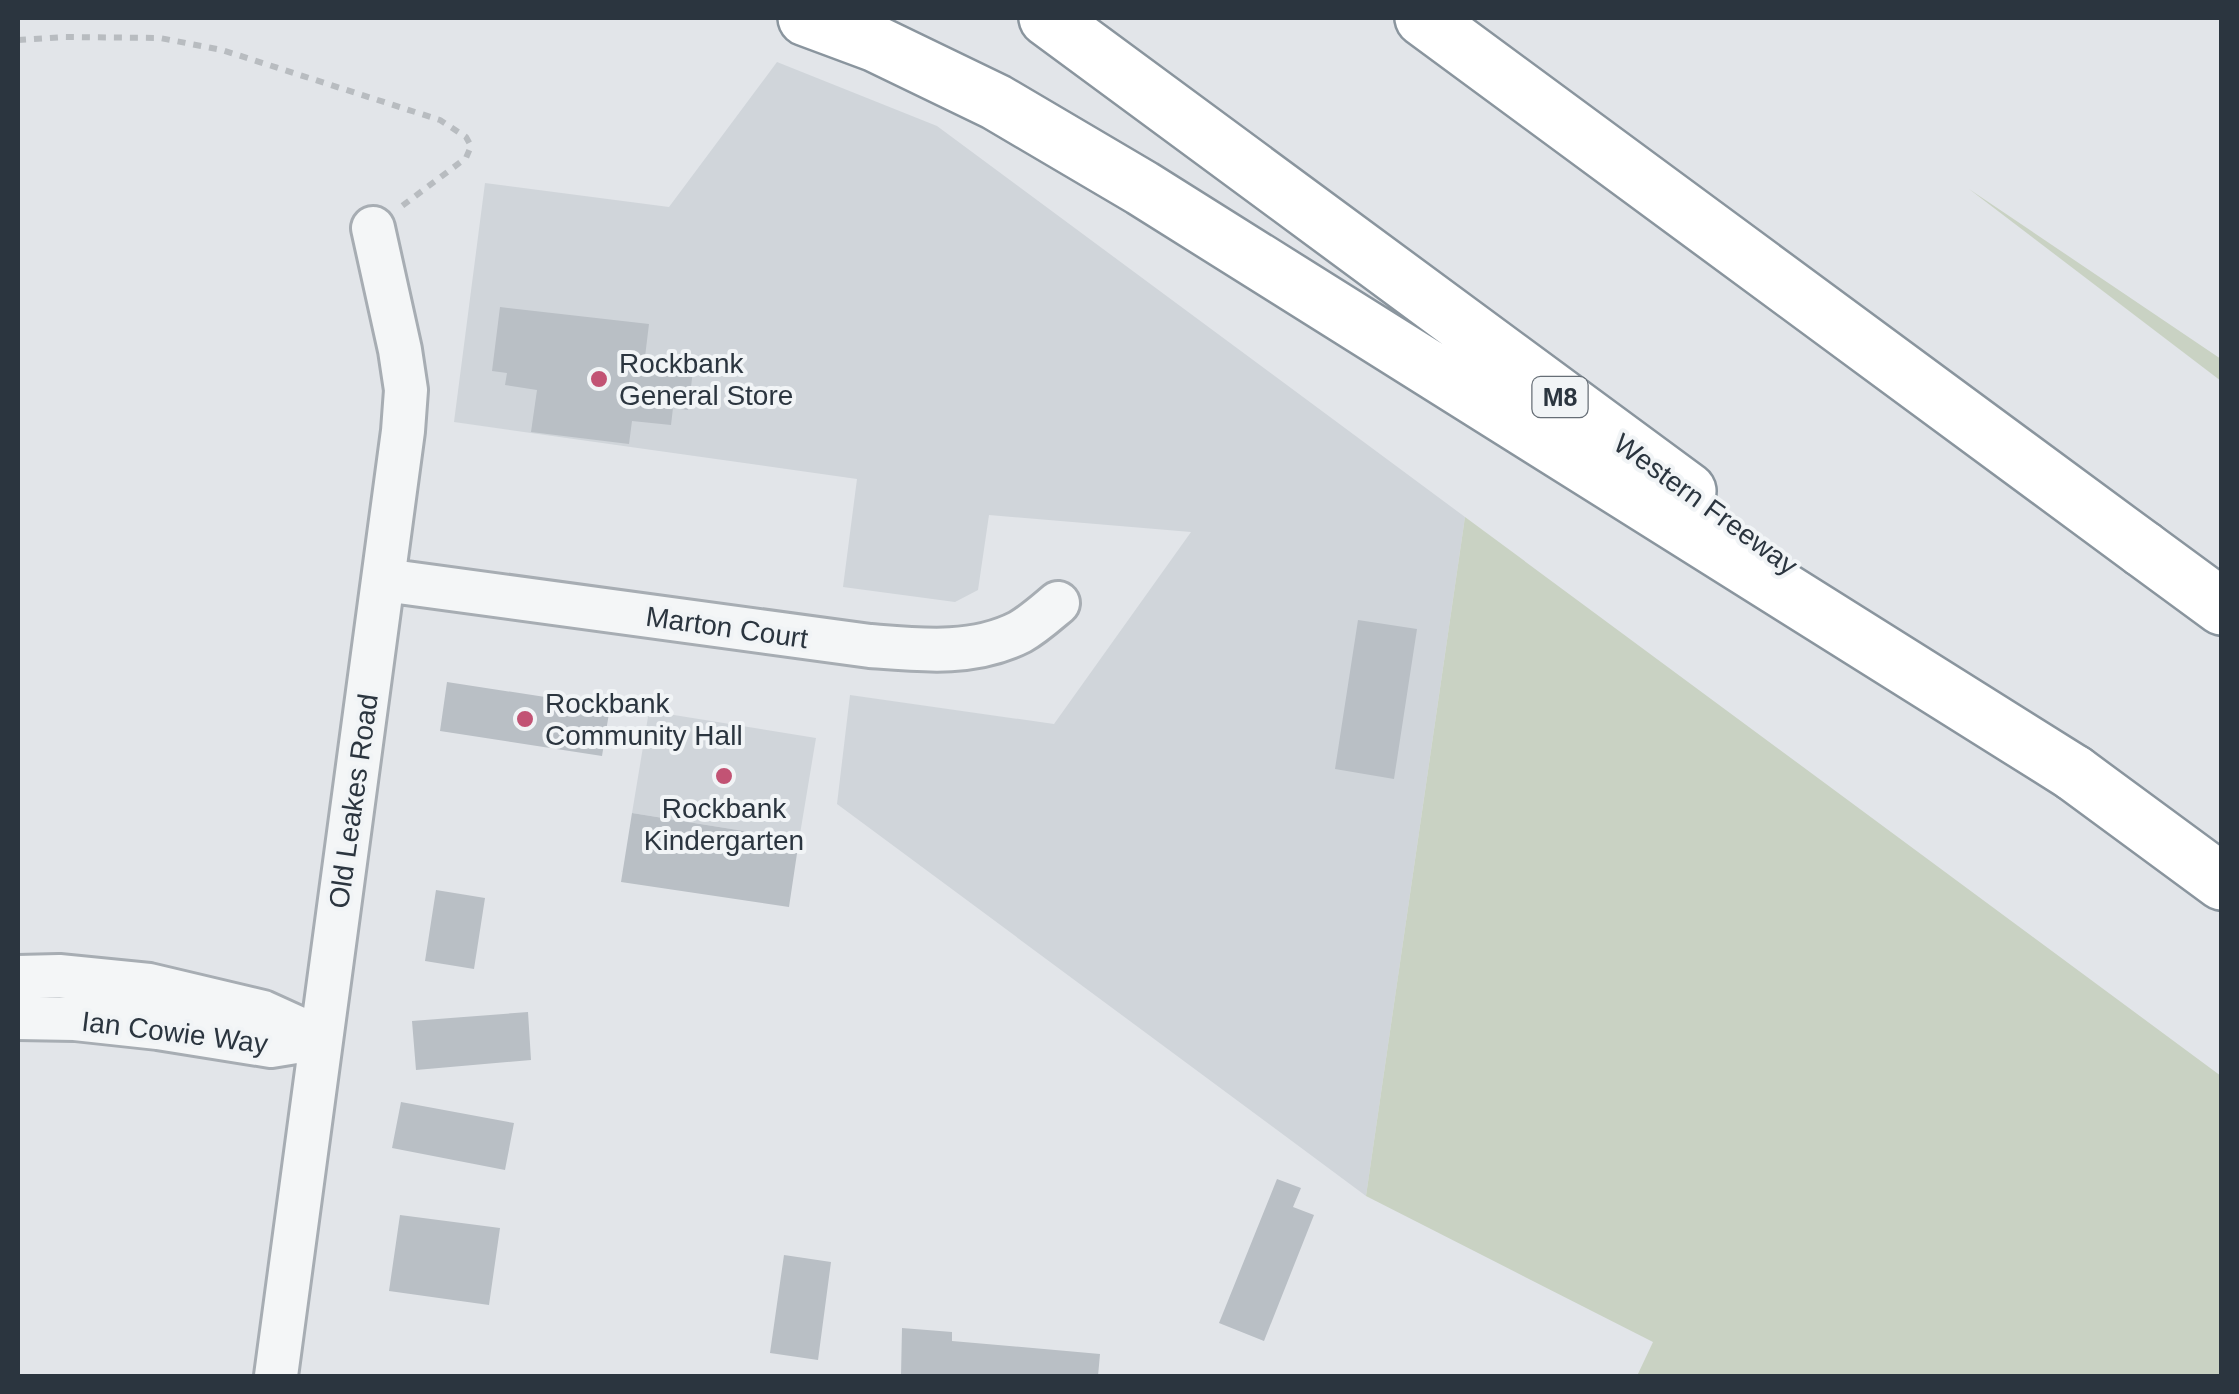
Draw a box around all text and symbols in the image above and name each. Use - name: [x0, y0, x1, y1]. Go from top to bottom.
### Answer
- place label: Rockbank General Store: [619, 348, 793, 411]
- marker: Rockbank General Store: [588, 368, 610, 390]
- road number: M8: [1532, 377, 1588, 417]
- street label: Western Freeway: [1608, 428, 1803, 581]
- street label: Marton Court: [644, 601, 810, 654]
- place label: Rockbank Community Hall: [545, 688, 743, 751]
- street label: Old Leakes Road: [323, 692, 384, 910]
- marker: Rockbank Community Hall: [514, 708, 536, 730]
- marker: Rockbank Kindergarten: [713, 765, 735, 787]
- place label: Rockbank Kindergarten: [644, 793, 804, 856]
- street label: Ian Cowie Way: [80, 1006, 270, 1059]

